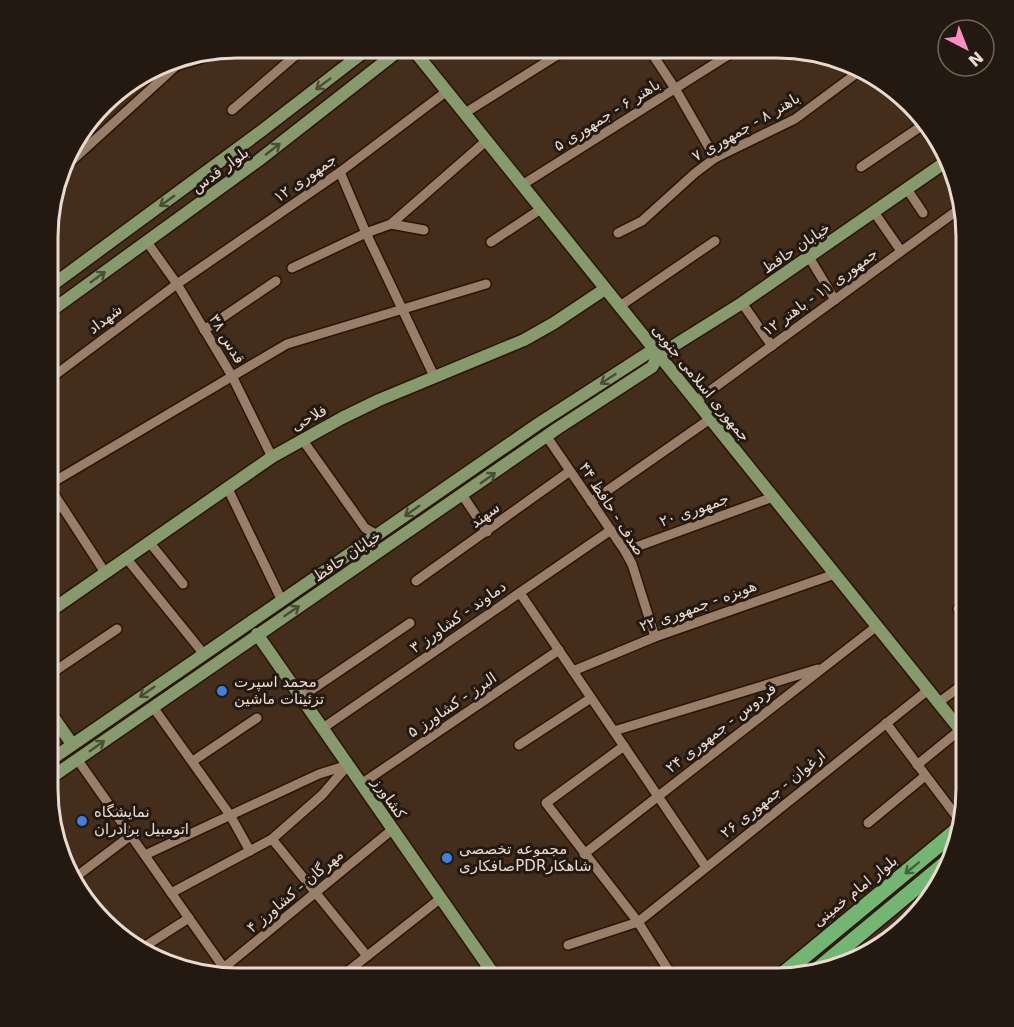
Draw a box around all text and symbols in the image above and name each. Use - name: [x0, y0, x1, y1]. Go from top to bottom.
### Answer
- north arrow: [936, 18, 996, 78]
- text: N: [964, 47, 987, 70]
- street label: باهنر ۶ - جمهوری ۵: [551, 75, 663, 155]
- one-way arrow: [315, 77, 331, 90]
- street label: باهنر ۸ - جمهوری ۷: [689, 89, 803, 165]
- street label: بلوار قدس: [188, 143, 252, 197]
- one-way arrow: [265, 143, 281, 156]
- street label: جمهوری ۱۲: [270, 150, 340, 206]
- one-way arrow: [159, 195, 175, 207]
- street label: خیابان حافظ: [759, 219, 833, 277]
- street label: جمهوری ۱۱ - باهنر ۱۲: [759, 244, 881, 340]
- one-way arrow: [90, 271, 106, 283]
- street label: شهداد: [84, 300, 126, 338]
- street label: قدس ۳۸: [205, 311, 249, 367]
- street label: جمهوری اسلامی جنوبی: [648, 321, 754, 445]
- one-way arrow: [600, 372, 617, 385]
- street label: فلاحی: [288, 401, 330, 435]
- street label: صدف - حافظ ۴۴: [575, 459, 649, 559]
- one-way arrow: [479, 472, 495, 484]
- street label: جمهوری ۲۰: [657, 489, 731, 531]
- street label: سهند: [467, 498, 503, 532]
- one-way arrow: [404, 505, 421, 517]
- street label: خیابان حافظ: [310, 527, 384, 585]
- street label: هویزه - جمهوری ۲۲: [637, 576, 759, 636]
- street label: دماوند - کشاورز ۳: [406, 577, 510, 657]
- one-way arrow: [283, 605, 299, 617]
- street label: البرز - کشاورز ۵: [404, 669, 500, 741]
- place label: محمد اسپرت تزئینات ماشین: [234, 673, 324, 708]
- street label: فردوس - جمهوری ۲۴: [662, 679, 780, 777]
- marker: محمد اسپرت تزئینات ماشین: [215, 684, 229, 698]
- one-way arrow: [139, 686, 156, 698]
- one-way arrow: [88, 740, 104, 752]
- street label: ارغوان - جمهوری ۲۶: [717, 746, 829, 842]
- street label: کشاورز: [368, 773, 410, 823]
- place label: نمایشگاه اتومبیل برادران: [94, 803, 189, 838]
- marker: نمایشگاه اتومبیل برادران: [75, 814, 89, 828]
- place label: مجموعه تخصصی صافکاریPDRشاهکار: [459, 840, 592, 875]
- street label: مهرگان - کشاورز ۴: [243, 845, 347, 937]
- marker: مجموعه تخصصی صافکاریPDRشاهکار: [440, 851, 454, 865]
- street label: بلوار امام خمینی: [809, 851, 901, 931]
- one-way arrow: [904, 861, 920, 874]

